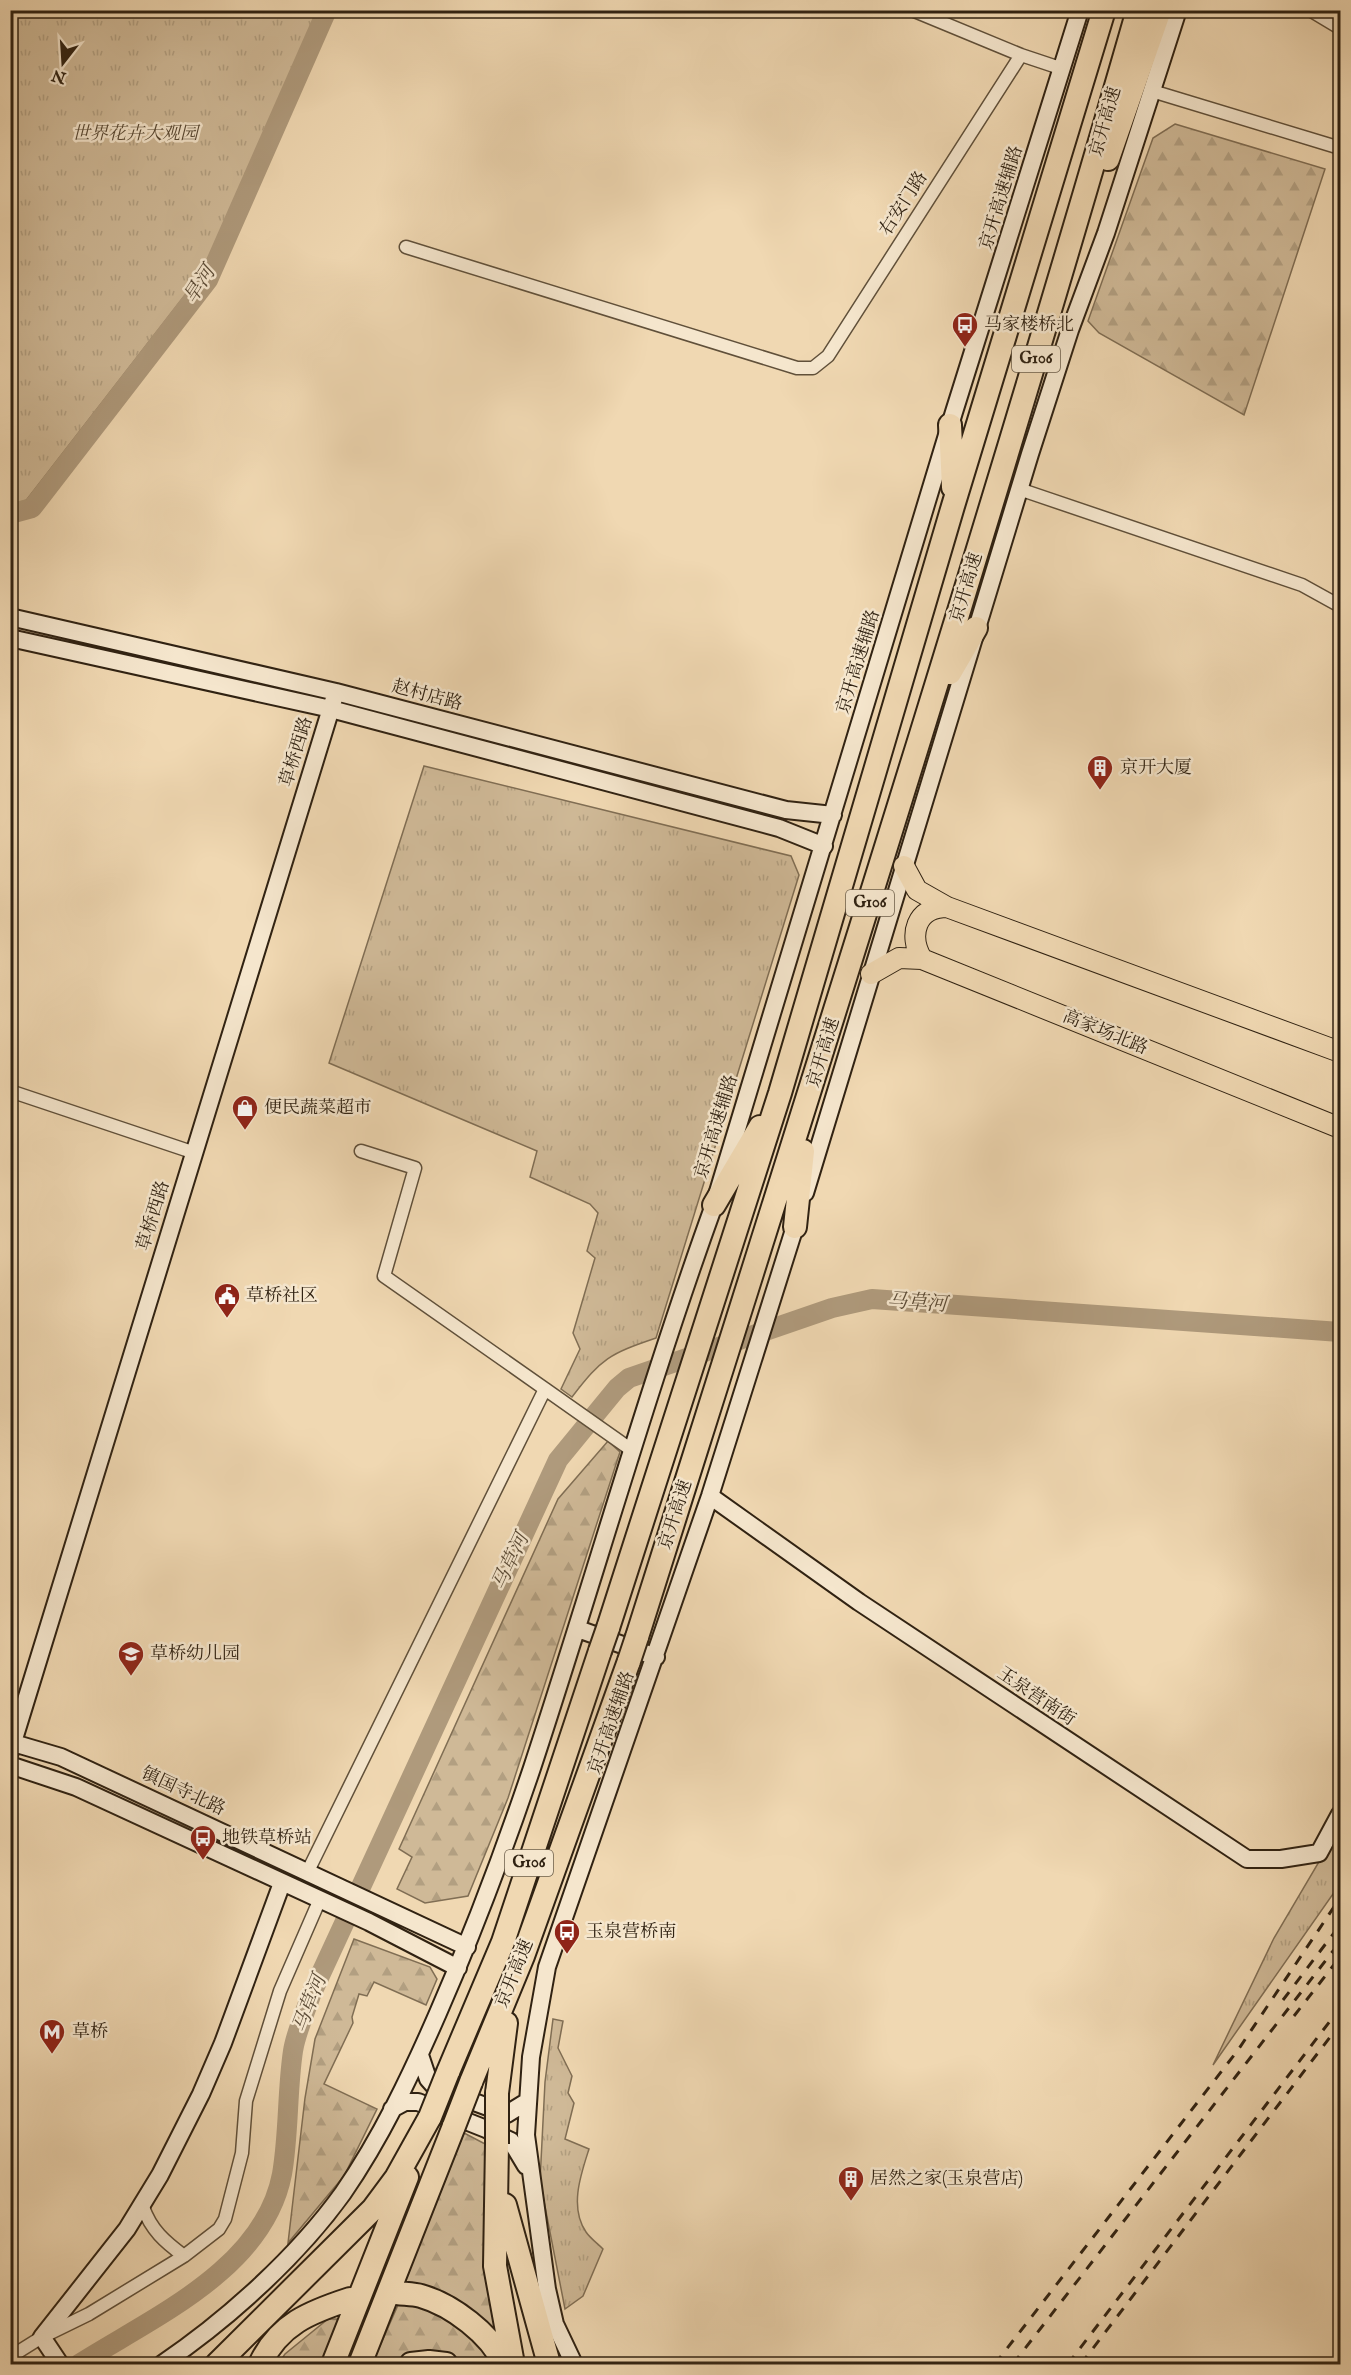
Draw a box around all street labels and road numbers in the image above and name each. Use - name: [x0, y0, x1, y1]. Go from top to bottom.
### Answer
- street label: 京开高速: [1085, 84, 1127, 160]
- street label: 京开高速辅路: [975, 143, 1029, 253]
- street label: 右安门路: [875, 168, 933, 240]
- road number: G106: [1012, 346, 1060, 372]
- street label: 京开高速: [945, 550, 989, 626]
- street label: 京开高速辅路: [832, 607, 886, 717]
- street label: 赵村店路: [389, 676, 465, 716]
- street label: 草桥西路: [275, 714, 319, 790]
- road number: G106: [846, 890, 894, 916]
- street label: 高家场北路: [1059, 1005, 1151, 1061]
- street label: 京开高速: [802, 1015, 846, 1091]
- street label: 京开高速辅路: [690, 1072, 744, 1182]
- street label: 草桥西路: [132, 1178, 176, 1254]
- street label: 京开高速: [654, 1477, 698, 1553]
- street label: 玉泉营南街: [992, 1662, 1080, 1732]
- street label: 京开高速辅路: [584, 1668, 640, 1778]
- street label: 镇国寺北路: [137, 1763, 229, 1821]
- road number: G106: [505, 1850, 553, 1876]
- street label: 京开高速: [491, 1936, 539, 2012]

